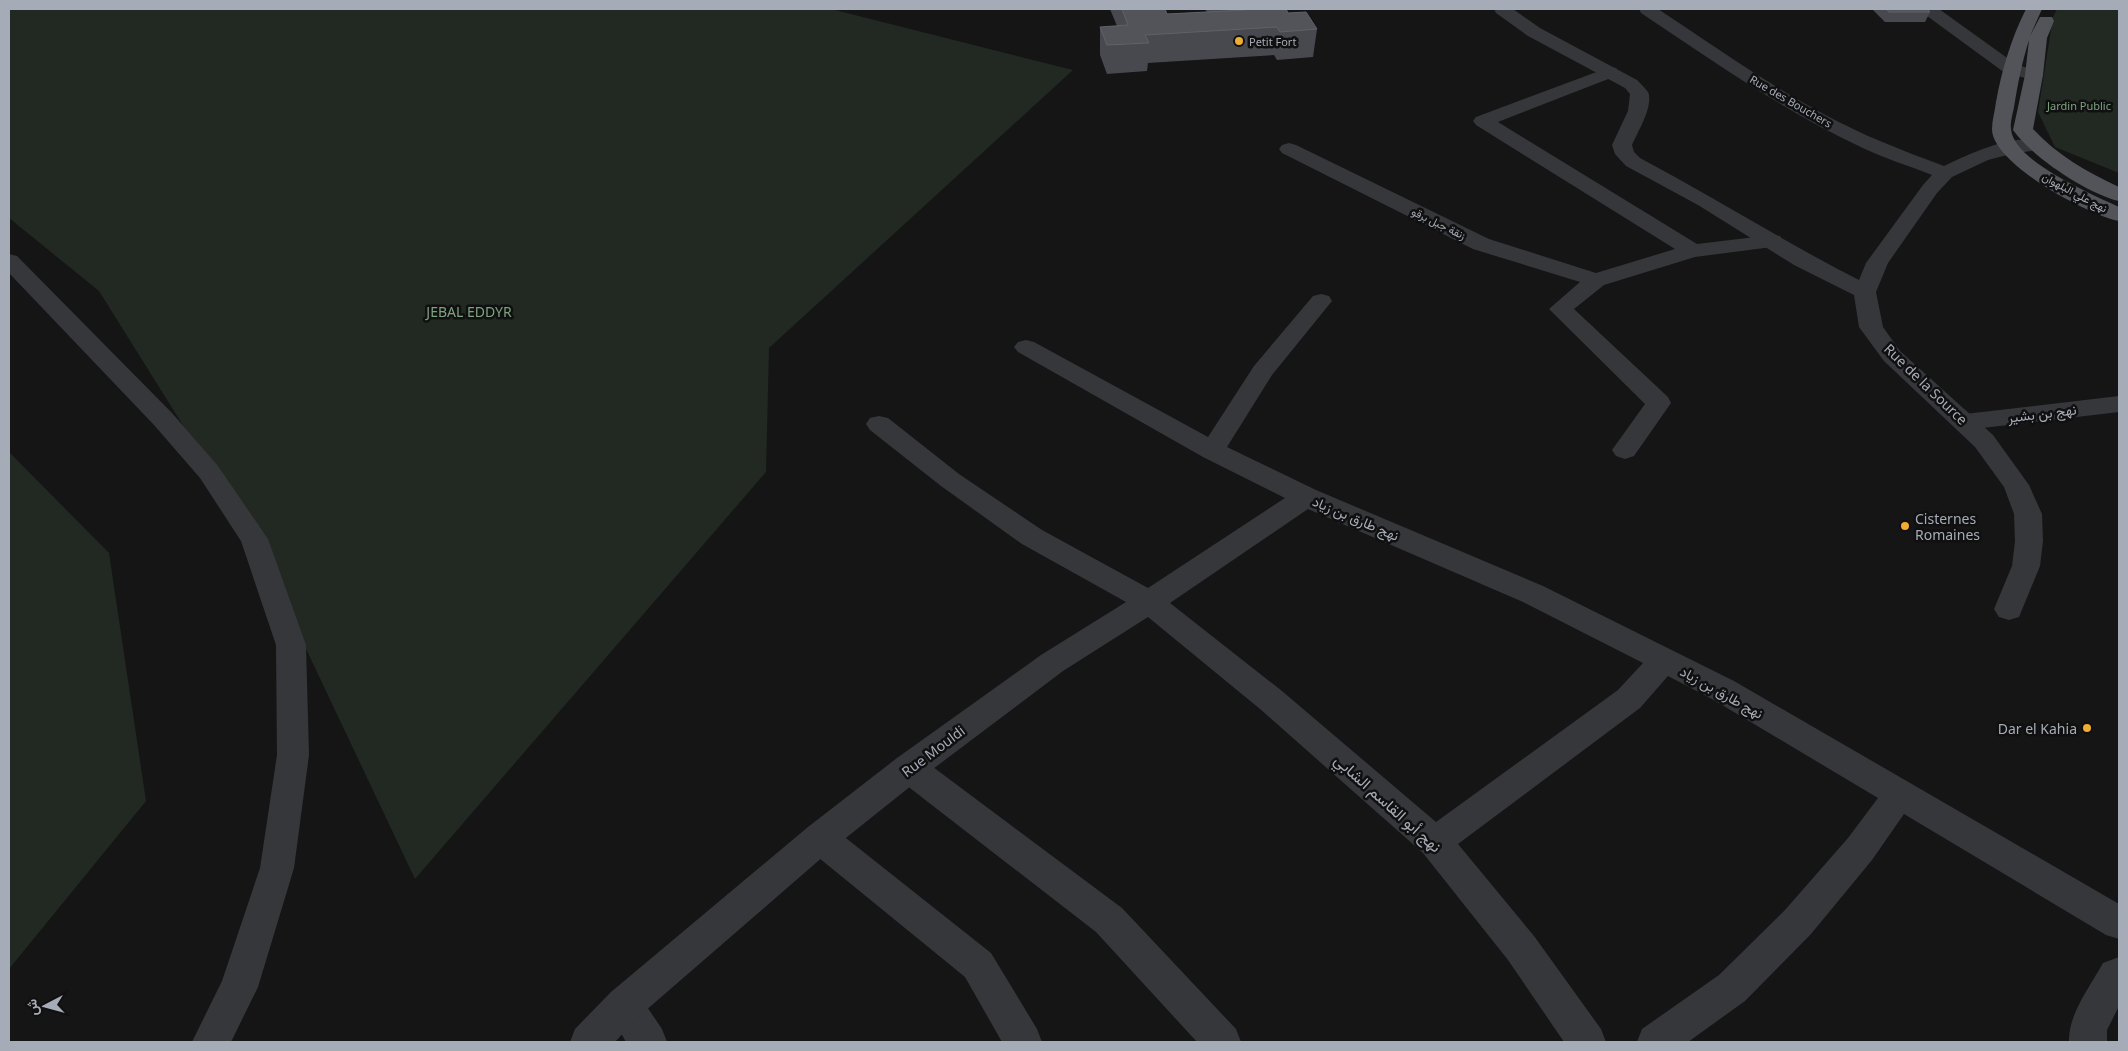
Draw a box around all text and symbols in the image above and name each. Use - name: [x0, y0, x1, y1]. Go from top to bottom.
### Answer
- place label: Petit Fort: [1249, 34, 1296, 49]
- marker: Petit Fort: [1233, 35, 1245, 47]
- street label: Rue des Bouchers: [1747, 71, 1835, 131]
- park label: Jardin Public: [2046, 98, 2111, 113]
- street label: نهج علي البلهوان: [2038, 169, 2110, 218]
- street label: زنقة جبل برقو: [1410, 203, 1469, 243]
- park label: JEBAL EDDYR: [424, 302, 512, 321]
- street label: Rue de la Source: [1880, 339, 1972, 429]
- street label: نهج بن بشير: [2006, 399, 2078, 429]
- street label: نهج طارق بن زياد: [1309, 491, 1402, 547]
- place label: Cisternes Romaines: [1915, 509, 1980, 544]
- marker: Cisternes Romaines: [1899, 520, 1911, 532]
- street label: نهج طارق بن زياد: [1676, 661, 1767, 724]
- place label: Dar el Kahia: [1998, 719, 2077, 738]
- street label: Rue Mouldi: [898, 721, 968, 781]
- marker: Dar el Kahia: [2081, 722, 2093, 734]
- street label: نهج أبو القاسم الشابي: [1328, 749, 1446, 859]
- north arrow: [20, 981, 70, 1031]
- text: ش: [21, 998, 42, 1017]

